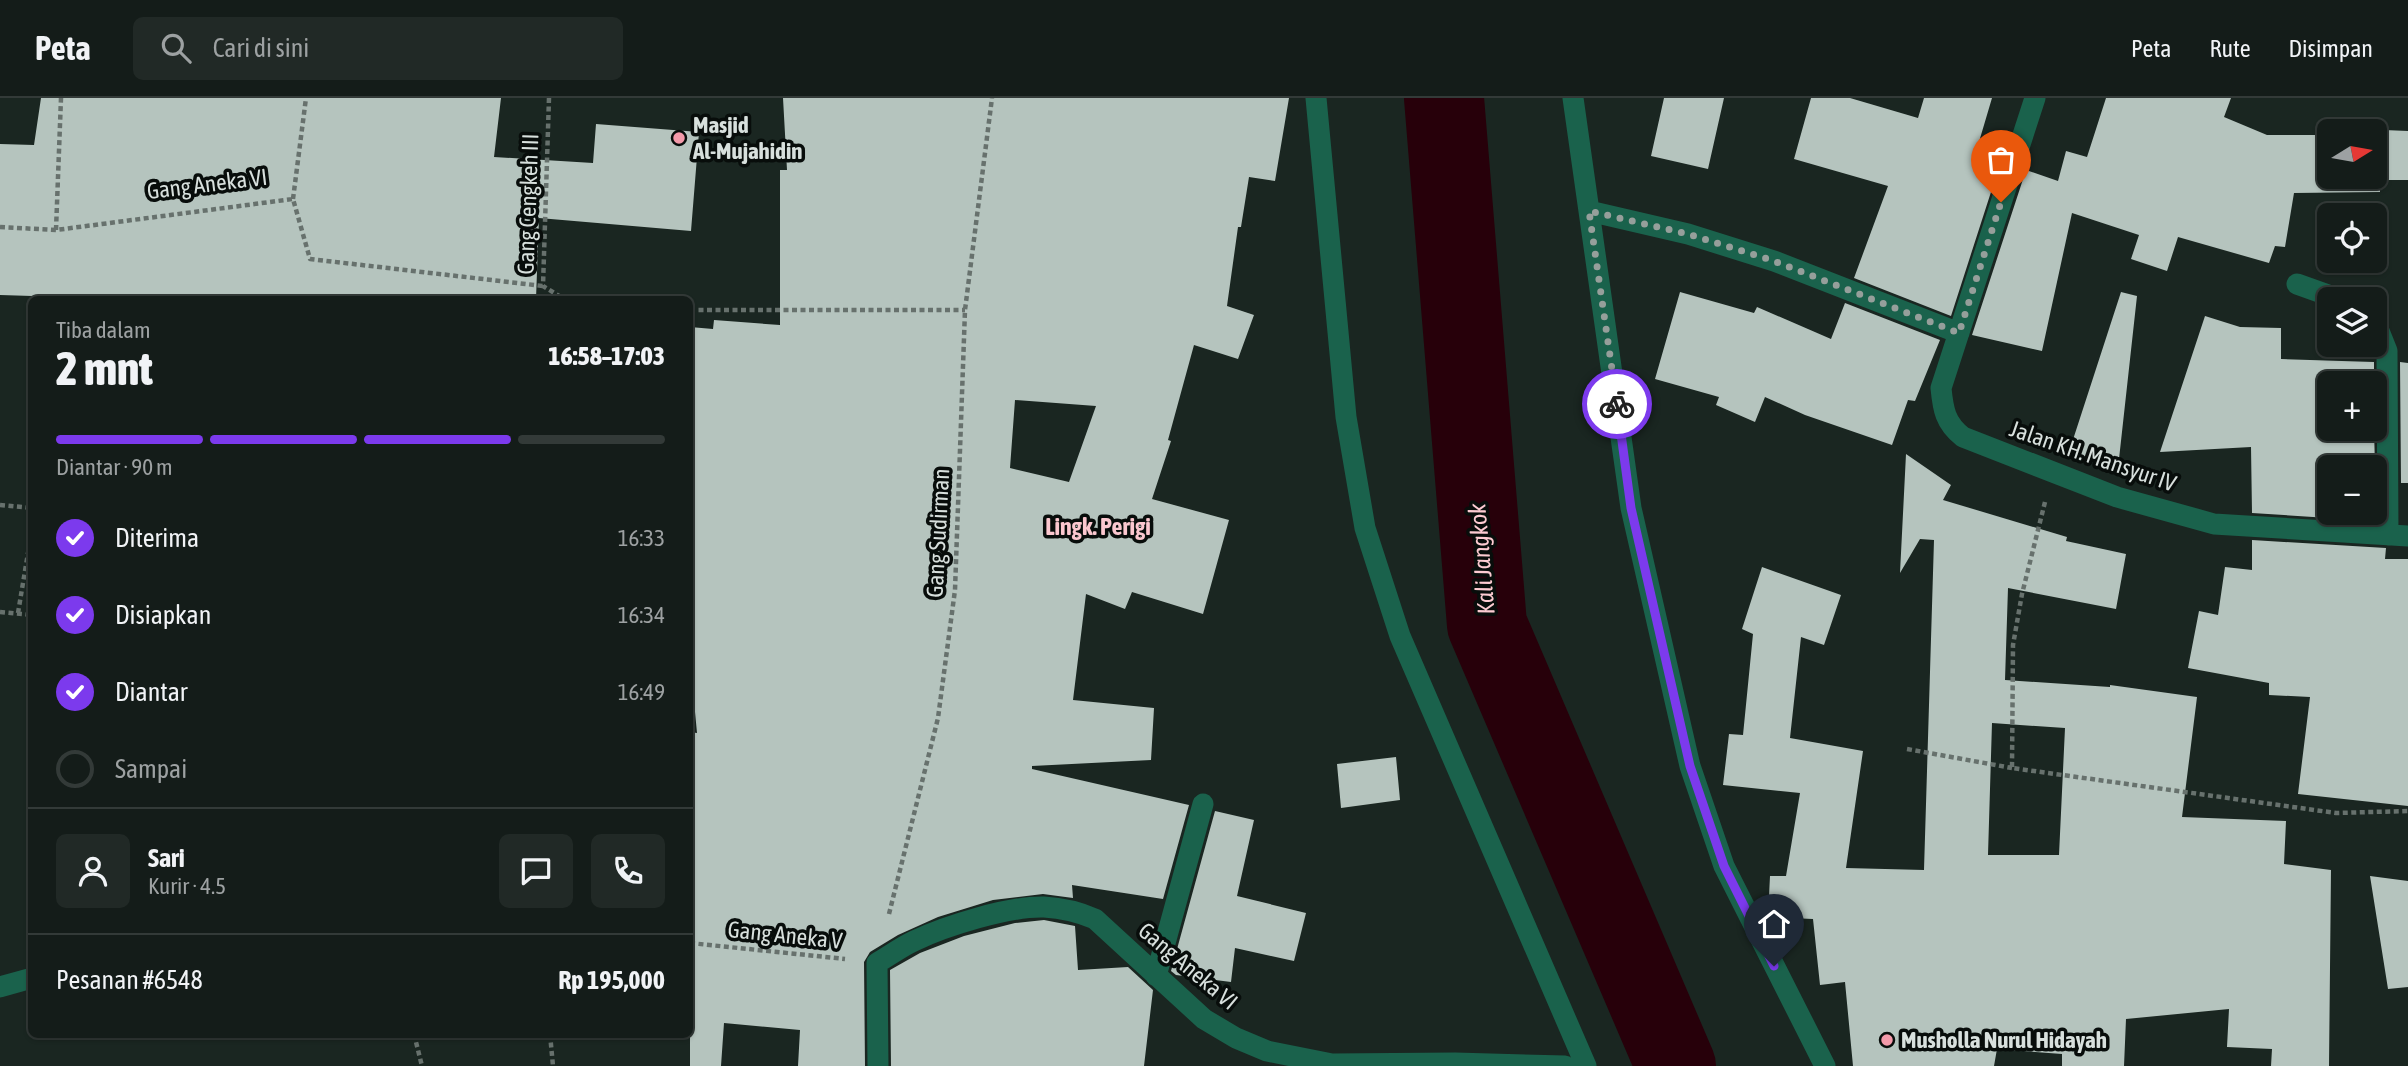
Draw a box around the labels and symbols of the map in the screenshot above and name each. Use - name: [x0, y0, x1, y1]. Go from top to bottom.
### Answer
- place label: Masjid Al-Mujahidin: [692, 112, 802, 164]
- north arrow: [2317, 119, 2387, 189]
- marker: Masjid Al-Mujahidin: [671, 130, 687, 146]
- pin: [1971, 130, 2031, 202]
- street label: Gang Cengkeh III: [513, 133, 543, 275]
- street label: Gang Aneka VI: [145, 164, 269, 204]
- courier: [1582, 369, 1652, 439]
- street label: Jalan KH. Mansyur IV: [2006, 415, 2180, 497]
- street label: Gang Sudirman: [922, 468, 954, 598]
- water label: Kali Jangkok: [1463, 502, 1500, 616]
- district label: Lingk. Perigi: [1045, 513, 1151, 540]
- pin: [1744, 894, 1804, 966]
- street label: Gang Aneka V: [726, 916, 844, 954]
- street label: Gang Aneka VI: [1133, 917, 1243, 1015]
- place label: Musholla Nurul Hidayah: [1901, 1027, 2107, 1053]
- marker: Musholla Nurul Hidayah: [1879, 1032, 1895, 1048]

